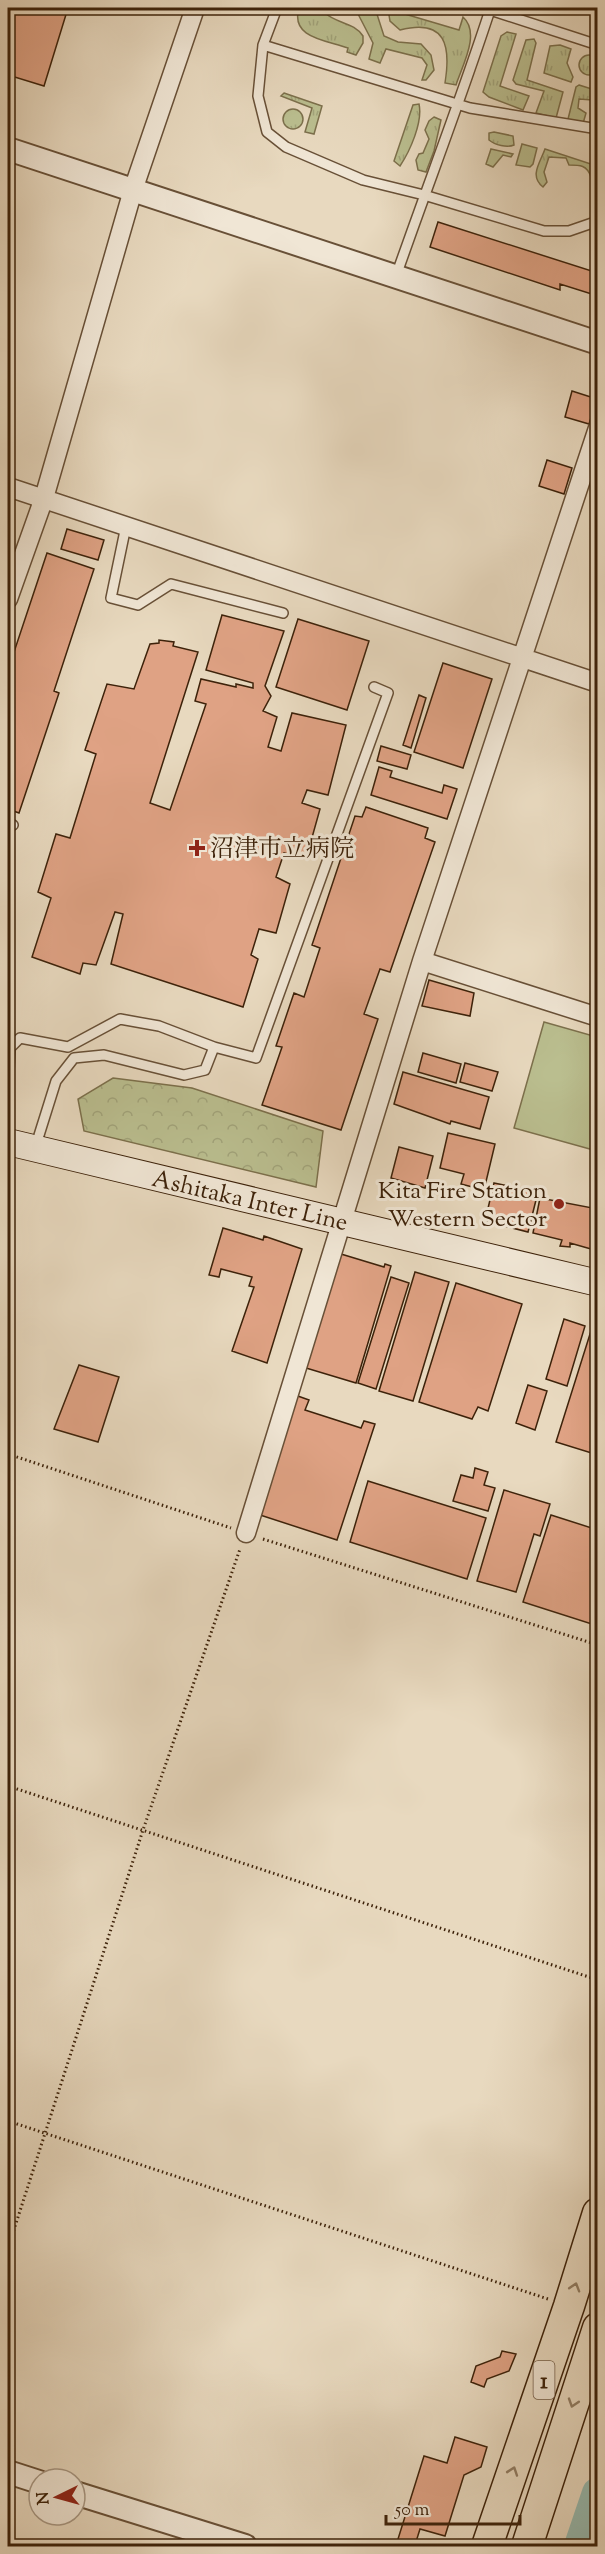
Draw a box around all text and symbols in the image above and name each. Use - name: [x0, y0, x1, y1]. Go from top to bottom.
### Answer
- place label: 沼津市立病院: [210, 833, 354, 867]
- marker: 沼津市立病院: [188, 839, 206, 857]
- street label: Ashitaka Inter Line: [148, 1163, 351, 1241]
- place label: Kita Fire Station Western Sector: [378, 1175, 547, 1237]
- marker: Kita Fire Station Western Sector: [552, 1197, 566, 1211]
- one-way arrow: [568, 2282, 580, 2293]
- road number: 1: [534, 2361, 554, 2399]
- one-way arrow: [568, 2397, 580, 2408]
- one-way arrow: [505, 2466, 518, 2477]
- north arrow: [27, 2467, 87, 2527]
- scale bar: [386, 2488, 520, 2526]
- text: N: [33, 2491, 57, 2505]
- text: 50 m: [394, 2498, 430, 2524]

